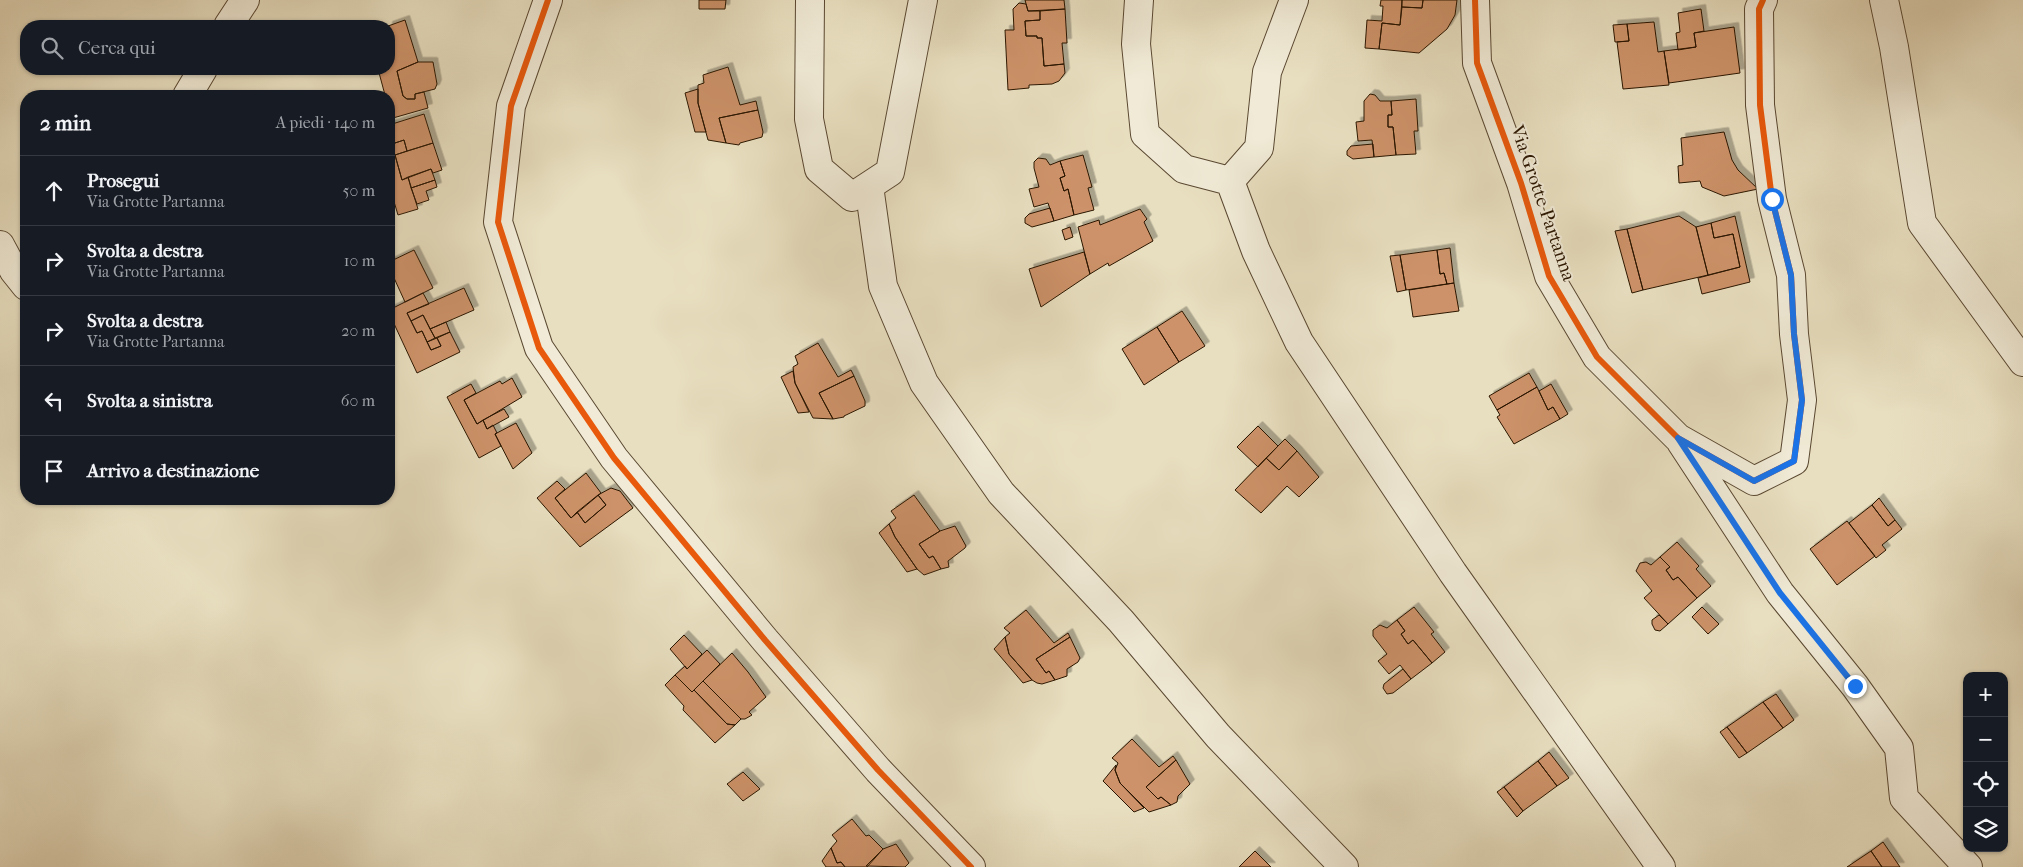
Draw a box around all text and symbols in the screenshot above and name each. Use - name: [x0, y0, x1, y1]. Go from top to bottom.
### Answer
- search box: [20, 20, 395, 75]
- icon: search: [38, 34, 66, 62]
- text: Cerca qui: [78, 37, 156, 59]
- text: 2 min: [40, 111, 91, 135]
- text: A piedi · 140 m: [276, 113, 375, 132]
- street label: Via Grotte Partanna: [1506, 121, 1580, 284]
- text: Prosegui: [87, 170, 159, 192]
- icon: ahead: [40, 177, 68, 205]
- text: 50 m: [343, 181, 375, 200]
- route start: [1761, 188, 1784, 211]
- text: Via Grotte Partanna: [87, 192, 225, 211]
- text: Svolta a destra: [87, 240, 203, 262]
- icon: right: [40, 247, 68, 275]
- text: 10 m: [344, 251, 375, 270]
- text: Via Grotte Partanna: [87, 262, 225, 281]
- text: Svolta a destra: [87, 310, 203, 332]
- icon: right: [40, 317, 68, 345]
- text: 20 m: [341, 321, 375, 340]
- text: Via Grotte Partanna: [87, 332, 225, 351]
- icon: left: [40, 387, 68, 415]
- text: Svolta a sinistra: [87, 390, 213, 412]
- text: 60 m: [341, 391, 375, 410]
- icon: arrive: [40, 457, 68, 485]
- text: Arrivo a destinazione: [87, 460, 259, 482]
- map controls: [1963, 672, 2008, 852]
- button: +: [1963, 672, 2008, 717]
- route end: [1844, 675, 1867, 698]
- button: −: [1963, 717, 2008, 762]
- button: locate: [1963, 762, 2008, 807]
- button: layers: [1963, 807, 2008, 852]

